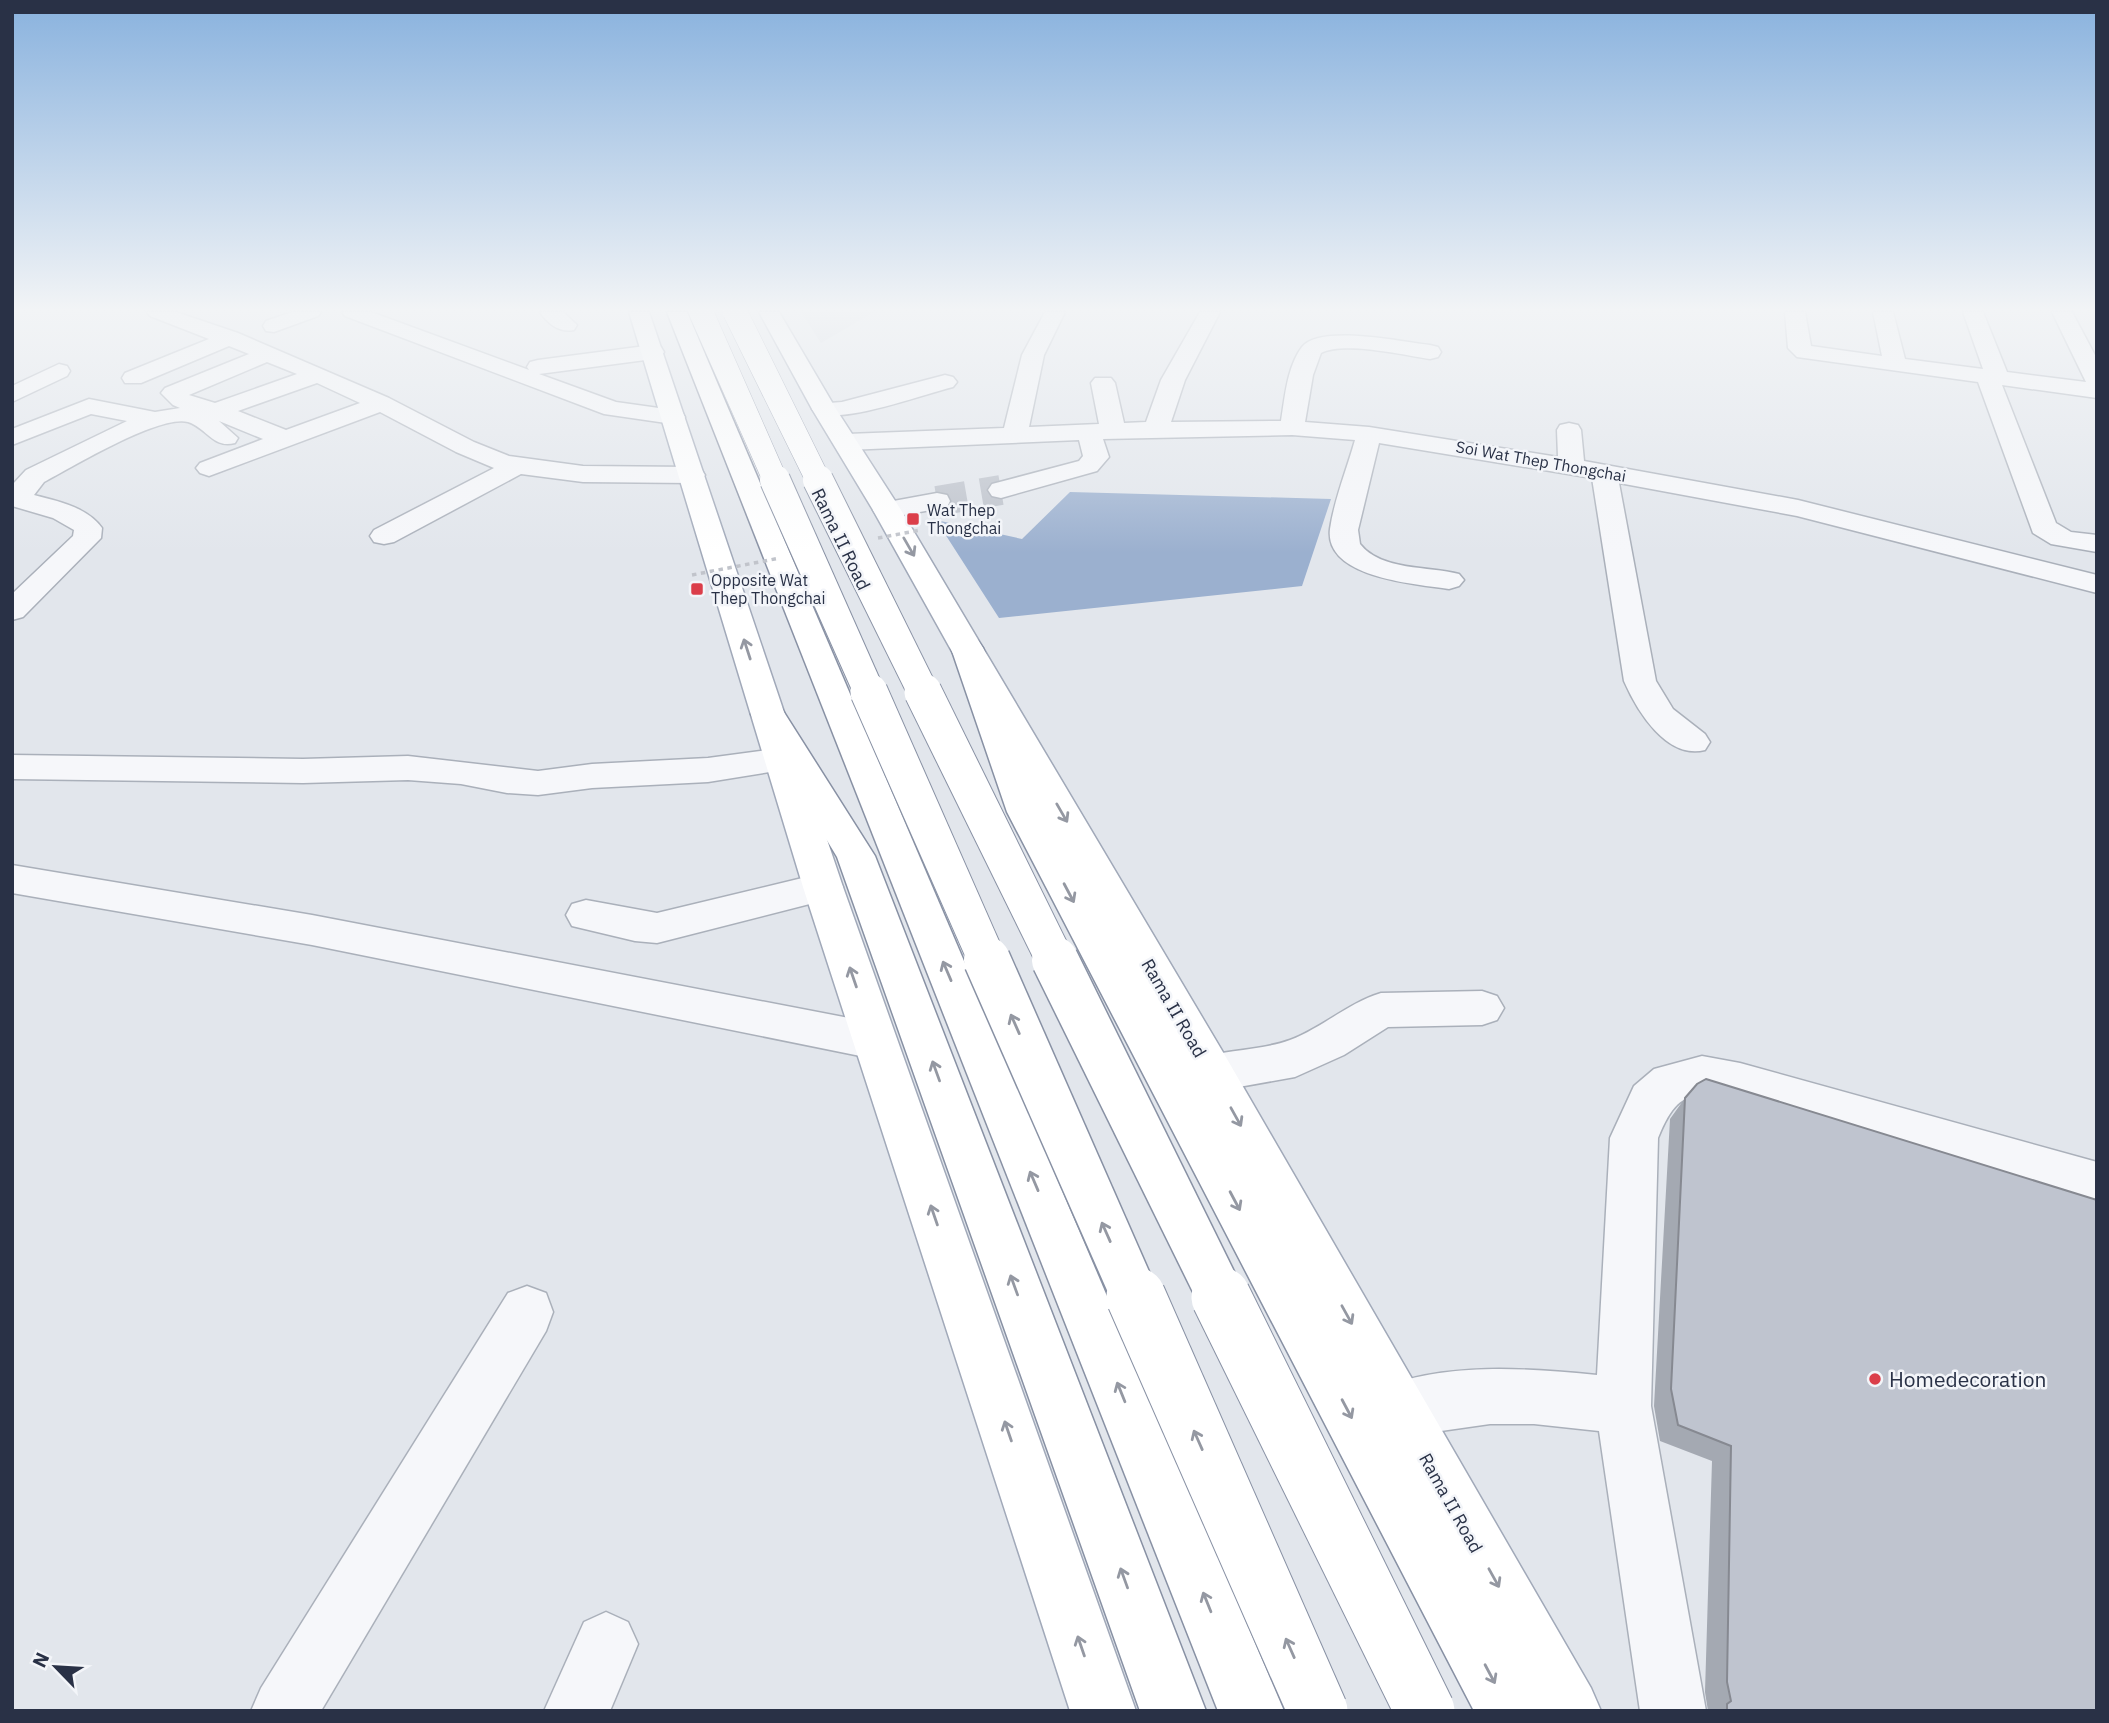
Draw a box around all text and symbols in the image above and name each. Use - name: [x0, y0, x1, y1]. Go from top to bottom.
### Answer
- street label: Soi Wat Thep Thongchai: [1454, 436, 1628, 486]
- street label: Rama II Road: [806, 484, 876, 594]
- place label: Wat Thep Thongchai: [927, 500, 1001, 538]
- marker: Wat Thep Thongchai: [905, 511, 921, 527]
- one-way arrow: [902, 537, 916, 557]
- place label: Opposite Wat Thep Thongchai: [711, 570, 825, 608]
- marker: Opposite Wat Thep Thongchai: [689, 581, 705, 597]
- one-way arrow: [740, 638, 753, 660]
- one-way arrow: [1056, 802, 1069, 823]
- one-way arrow: [1063, 882, 1077, 903]
- street label: Rama II Road: [1136, 954, 1212, 1062]
- one-way arrow: [940, 961, 953, 982]
- one-way arrow: [846, 966, 858, 988]
- one-way arrow: [1008, 1014, 1021, 1035]
- one-way arrow: [928, 1061, 941, 1083]
- one-way arrow: [1229, 1106, 1243, 1126]
- one-way arrow: [1027, 1171, 1040, 1192]
- one-way arrow: [1229, 1191, 1243, 1211]
- one-way arrow: [927, 1205, 939, 1227]
- one-way arrow: [1099, 1222, 1112, 1243]
- one-way arrow: [1007, 1274, 1020, 1296]
- one-way arrow: [1340, 1305, 1354, 1325]
- place label: Homedecoration: [1889, 1365, 2047, 1393]
- marker: Homedecoration: [1867, 1371, 1883, 1387]
- one-way arrow: [1113, 1381, 1126, 1403]
- one-way arrow: [1341, 1398, 1354, 1419]
- one-way arrow: [1001, 1420, 1013, 1442]
- one-way arrow: [1191, 1430, 1204, 1451]
- street label: Rama II Road: [1414, 1449, 1488, 1557]
- one-way arrow: [1116, 1567, 1129, 1589]
- one-way arrow: [1488, 1567, 1501, 1588]
- one-way arrow: [1199, 1592, 1212, 1614]
- north arrow: [21, 1632, 91, 1702]
- one-way arrow: [1074, 1636, 1086, 1658]
- one-way arrow: [1283, 1638, 1296, 1660]
- text: N: [27, 1649, 54, 1671]
- one-way arrow: [1483, 1663, 1497, 1684]

